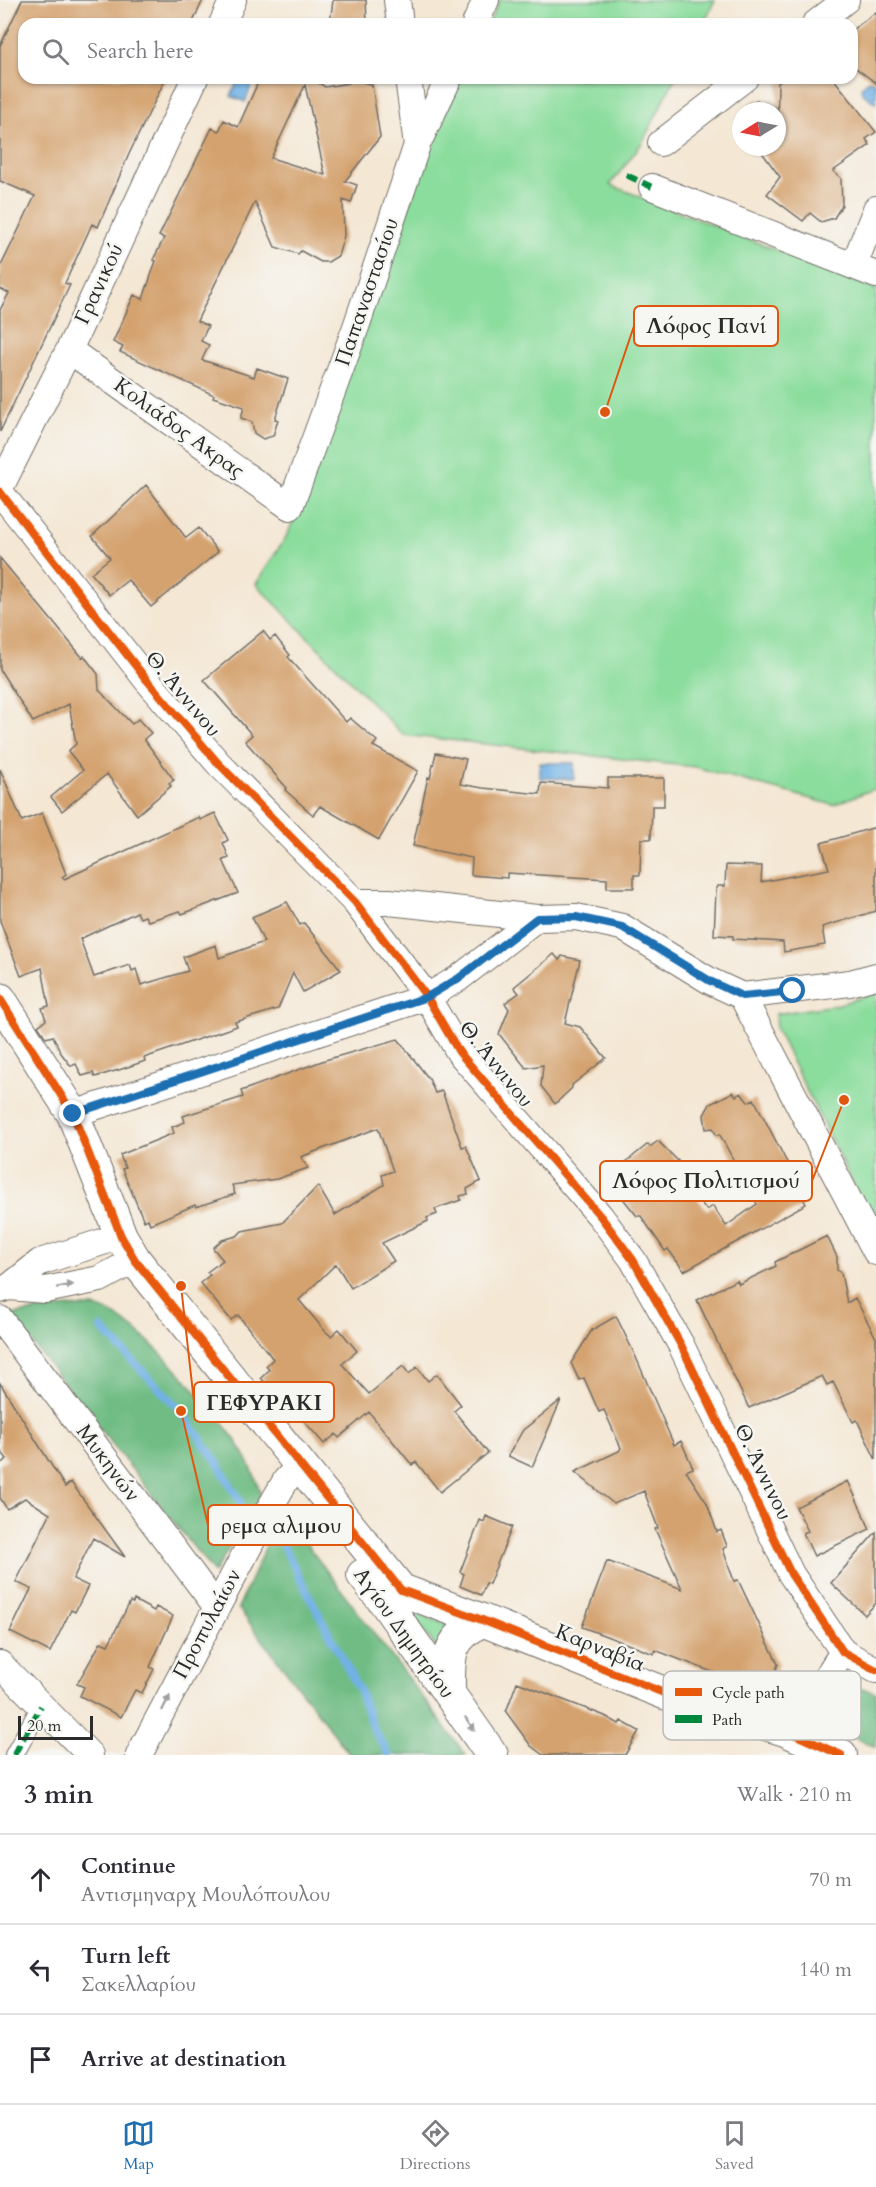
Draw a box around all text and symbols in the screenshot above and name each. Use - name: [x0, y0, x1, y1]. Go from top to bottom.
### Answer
- search box: [18, 18, 858, 84]
- icon: search: [39, 35, 72, 68]
- text: Search here: [87, 36, 194, 66]
- north arrow: [732, 102, 786, 156]
- street label: Παπαναστασίου: [328, 214, 406, 370]
- street label: Γρανικού: [68, 239, 130, 329]
- callout: Λόφος Πανί: [634, 306, 778, 346]
- text: Λόφος Πανί: [646, 311, 767, 341]
- street label: Κολιάδος Ακρας: [108, 371, 250, 485]
- street label: Θ. Άννινου: [138, 645, 228, 743]
- route start: [779, 977, 805, 1003]
- street label: Θ. Άννινου: [452, 1014, 540, 1114]
- route end: [59, 1100, 85, 1126]
- callout: Λόφος Πολιτισμού: [600, 1161, 812, 1201]
- text: Λόφος Πολιτισμού: [612, 1166, 800, 1196]
- one-way arrow: [56, 1281, 75, 1290]
- callout: ΓΕΦΥΡΑΚΙ: [194, 1382, 334, 1422]
- text: ΓΕΦΥΡΑΚΙ: [206, 1388, 322, 1418]
- street label: Μυκηνών: [69, 1418, 147, 1508]
- street label: Θ. Άννινου: [727, 1419, 799, 1525]
- callout: ρεμα αλιμου: [208, 1505, 353, 1545]
- text: ρεμα αλιμου: [220, 1511, 342, 1541]
- street label: Αγίου Δημητρίου: [347, 1562, 461, 1704]
- street label: Προπυλαίων: [166, 1564, 248, 1684]
- street label: Καρναβία: [551, 1617, 649, 1679]
- legend: [663, 1671, 861, 1740]
- text: Cycle path: [712, 1682, 785, 1704]
- one-way arrow: [161, 1694, 171, 1711]
- text: Path: [712, 1709, 742, 1731]
- scale bar: [18, 1713, 93, 1740]
- text: 20 m: [27, 1715, 61, 1737]
- one-way arrow: [464, 1716, 476, 1732]
- text: 3 min: [24, 1777, 93, 1812]
- text: Walk · 210 m: [737, 1781, 852, 1808]
- text: Continue: [81, 1851, 176, 1881]
- icon: ahead: [24, 1863, 57, 1896]
- text: 70 m: [809, 1866, 852, 1893]
- text: Αντισμηναρχ Μουλόπουλου: [81, 1881, 330, 1908]
- text: Turn left: [81, 1941, 170, 1971]
- icon: left: [24, 1953, 57, 1986]
- text: 140 m: [799, 1956, 852, 1983]
- text: Σακελλαρίου: [81, 1971, 196, 1998]
- icon: arrive: [24, 2043, 57, 2076]
- text: Arrive at destination: [81, 2044, 286, 2074]
- tab: Map: [122, 2117, 155, 2175]
- tab: Directions: [400, 2117, 470, 2175]
- tab: Saved: [715, 2117, 754, 2175]

